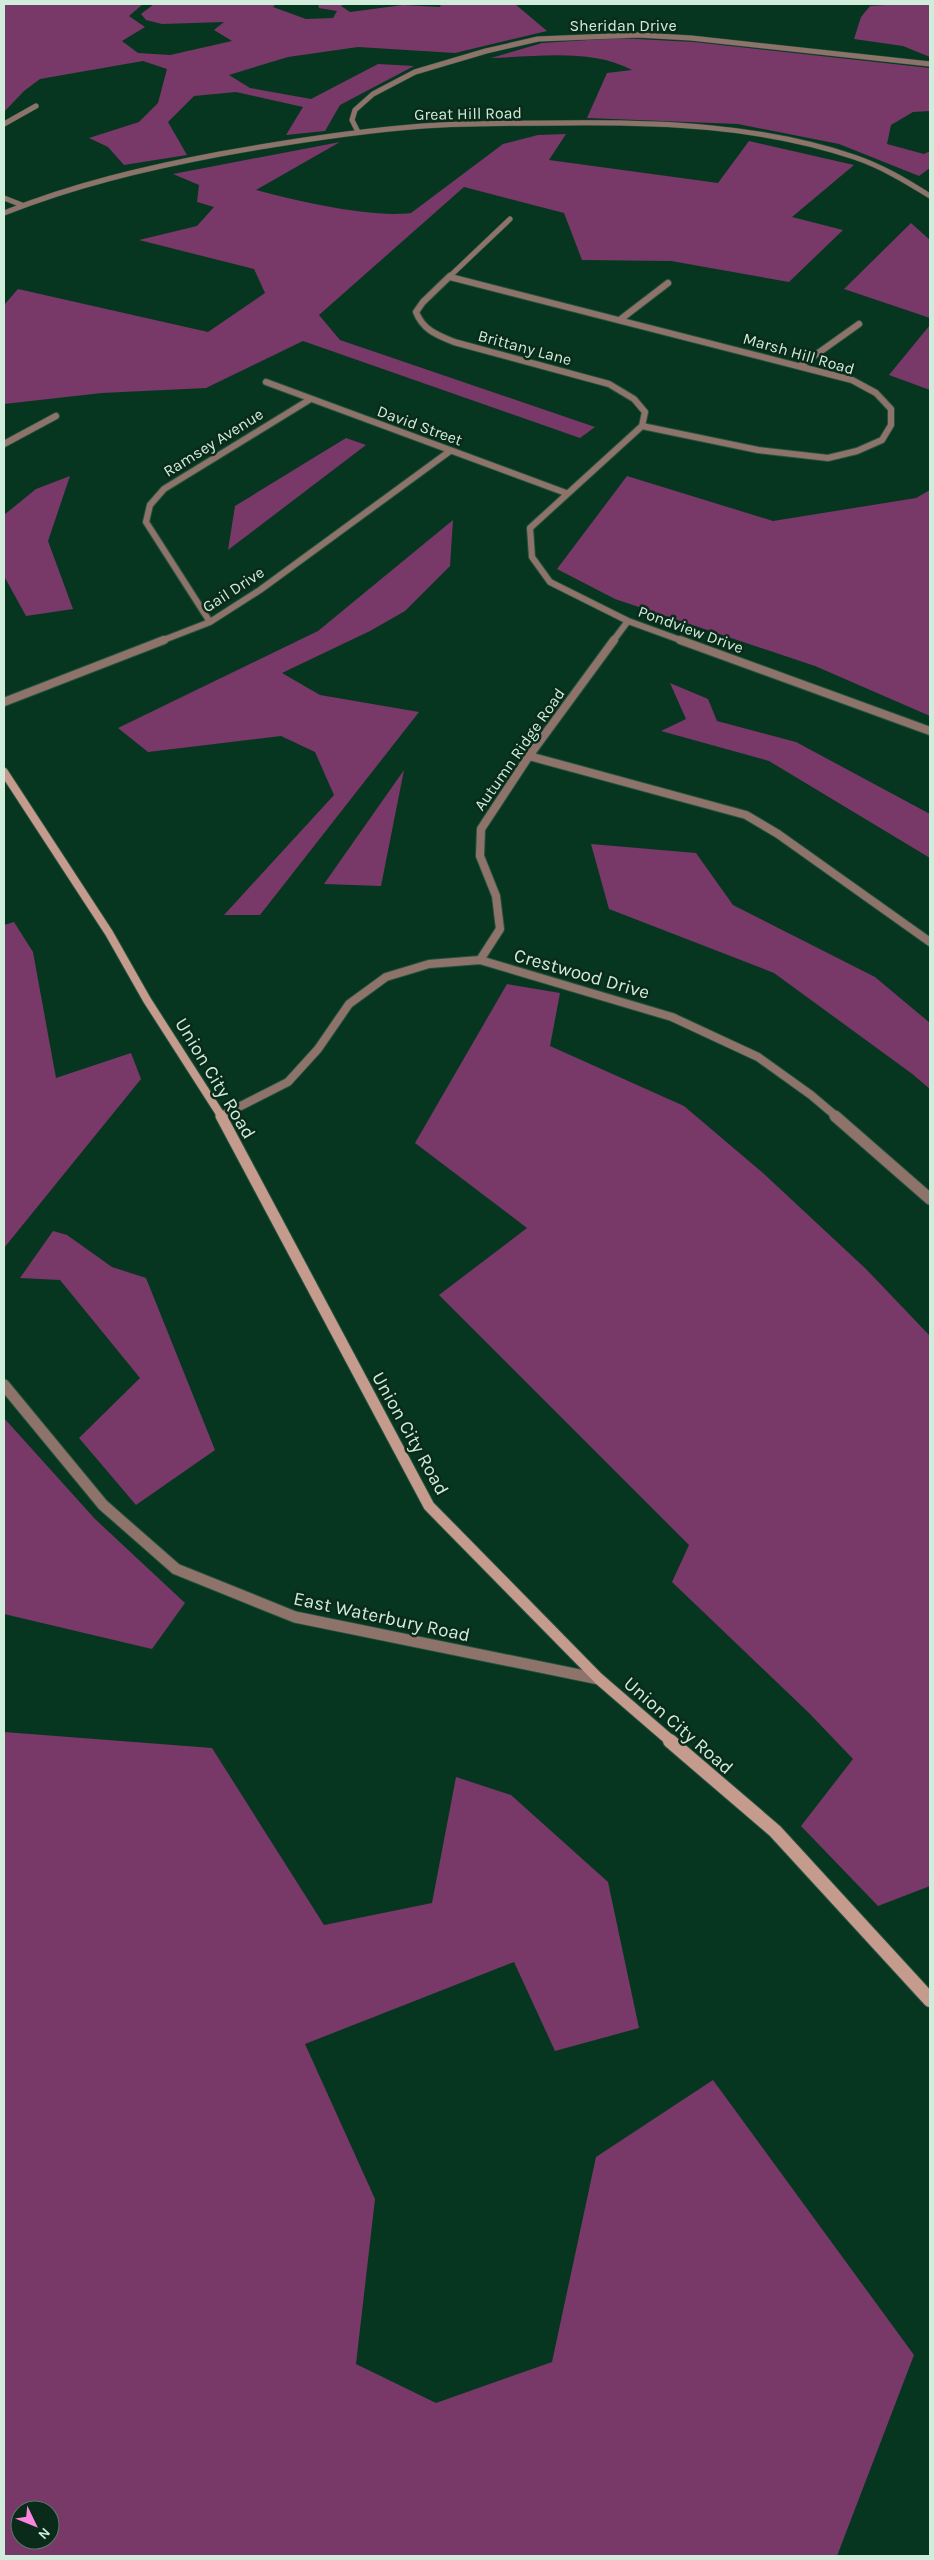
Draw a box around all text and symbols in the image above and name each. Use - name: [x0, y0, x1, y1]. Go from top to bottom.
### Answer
- street label: Sheridan Drive: [569, 16, 677, 35]
- street label: Great Hill Road: [414, 103, 522, 124]
- street label: Brittany Lane: [476, 326, 574, 369]
- street label: Marsh Hill Road: [741, 328, 857, 378]
- street label: David Street: [375, 401, 465, 450]
- street label: Ramsey Avenue: [160, 404, 267, 481]
- street label: Gail Drive: [199, 563, 268, 616]
- street label: Pondview Drive: [636, 602, 746, 657]
- street label: Autumn Ridge Road: [470, 684, 569, 814]
- street label: Crestwood Drive: [511, 944, 652, 1004]
- street label: Union City Road: [170, 1014, 260, 1143]
- street label: Union City Road: [367, 1368, 453, 1499]
- street label: East Waterbury Road: [291, 1587, 472, 1646]
- street label: Union City Road: [619, 1672, 737, 1779]
- north arrow: [10, 2500, 60, 2550]
- text: N: [34, 2524, 54, 2543]

